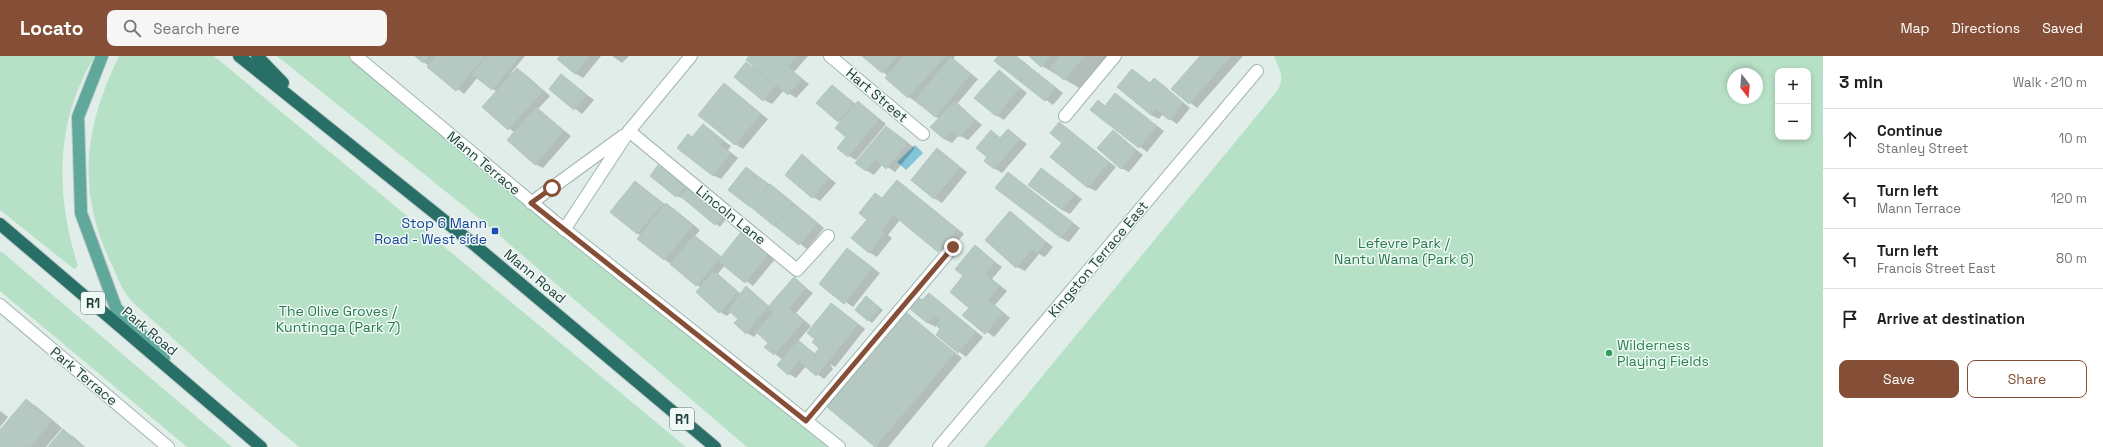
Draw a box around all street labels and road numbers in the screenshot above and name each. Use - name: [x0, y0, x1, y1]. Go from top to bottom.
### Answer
- street label: Hart Street: [842, 64, 912, 126]
- street label: Mann Terrace: [444, 127, 524, 199]
- street label: Lincoln Lane: [692, 181, 770, 249]
- street label: Kingston Terrace East: [1044, 197, 1152, 321]
- street label: Mann Road: [500, 245, 570, 307]
- road number: R1: [81, 292, 105, 314]
- street label: Park Road: [119, 303, 181, 359]
- street label: Park Terrace: [47, 343, 121, 409]
- road number: R1: [670, 408, 694, 430]

